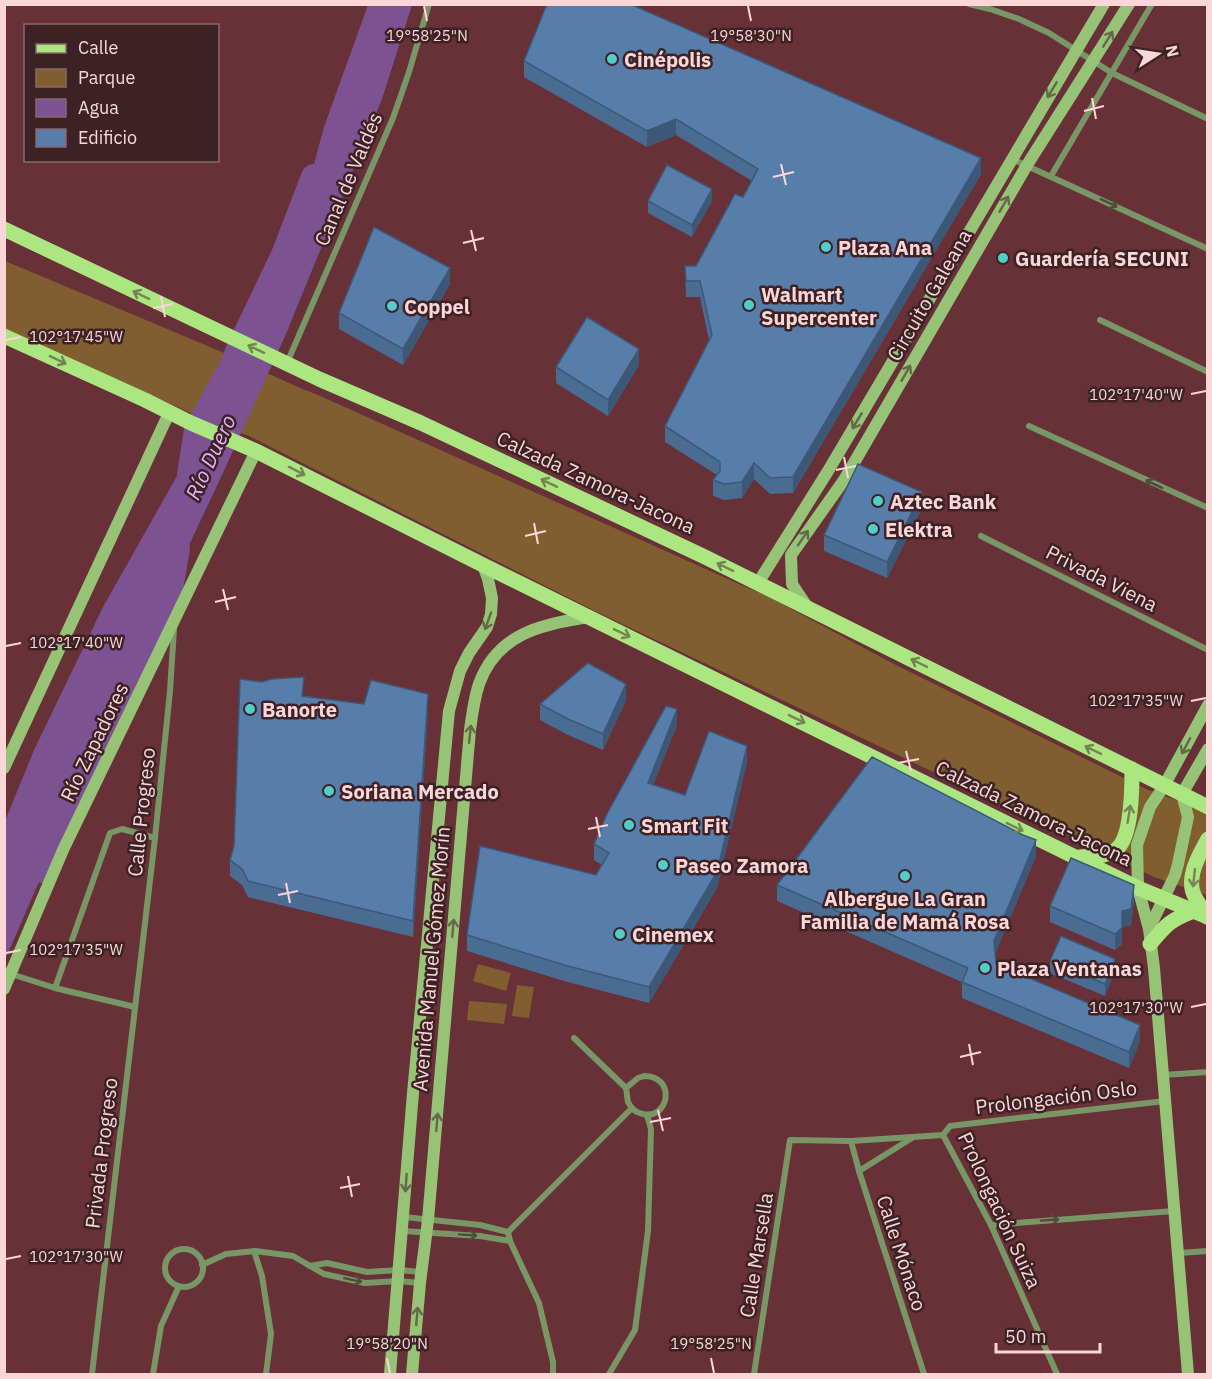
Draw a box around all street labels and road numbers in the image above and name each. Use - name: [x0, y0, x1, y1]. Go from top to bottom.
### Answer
- street label: Canal de Valdés: [308, 108, 388, 250]
- street label: Circuito Galeana: [880, 224, 978, 366]
- street label: Calzada Zamora-Jacona: [493, 424, 700, 540]
- street label: Privada Viena: [1042, 538, 1163, 618]
- street label: Río Zapadores: [54, 678, 134, 806]
- street label: Calle Progreso: [121, 746, 161, 878]
- street label: Calzada Zamora-Jacona: [931, 754, 1137, 873]
- street label: Avenida Manuel Gómez Morín: [406, 825, 456, 1093]
- street label: Prolongación Oslo: [974, 1074, 1138, 1120]
- street label: Privada Progreso: [78, 1076, 124, 1230]
- street label: Prolongación Suiza: [952, 1127, 1048, 1293]
- street label: Calle Marsella: [733, 1190, 779, 1319]
- street label: Calle Mónaco: [871, 1192, 933, 1314]

